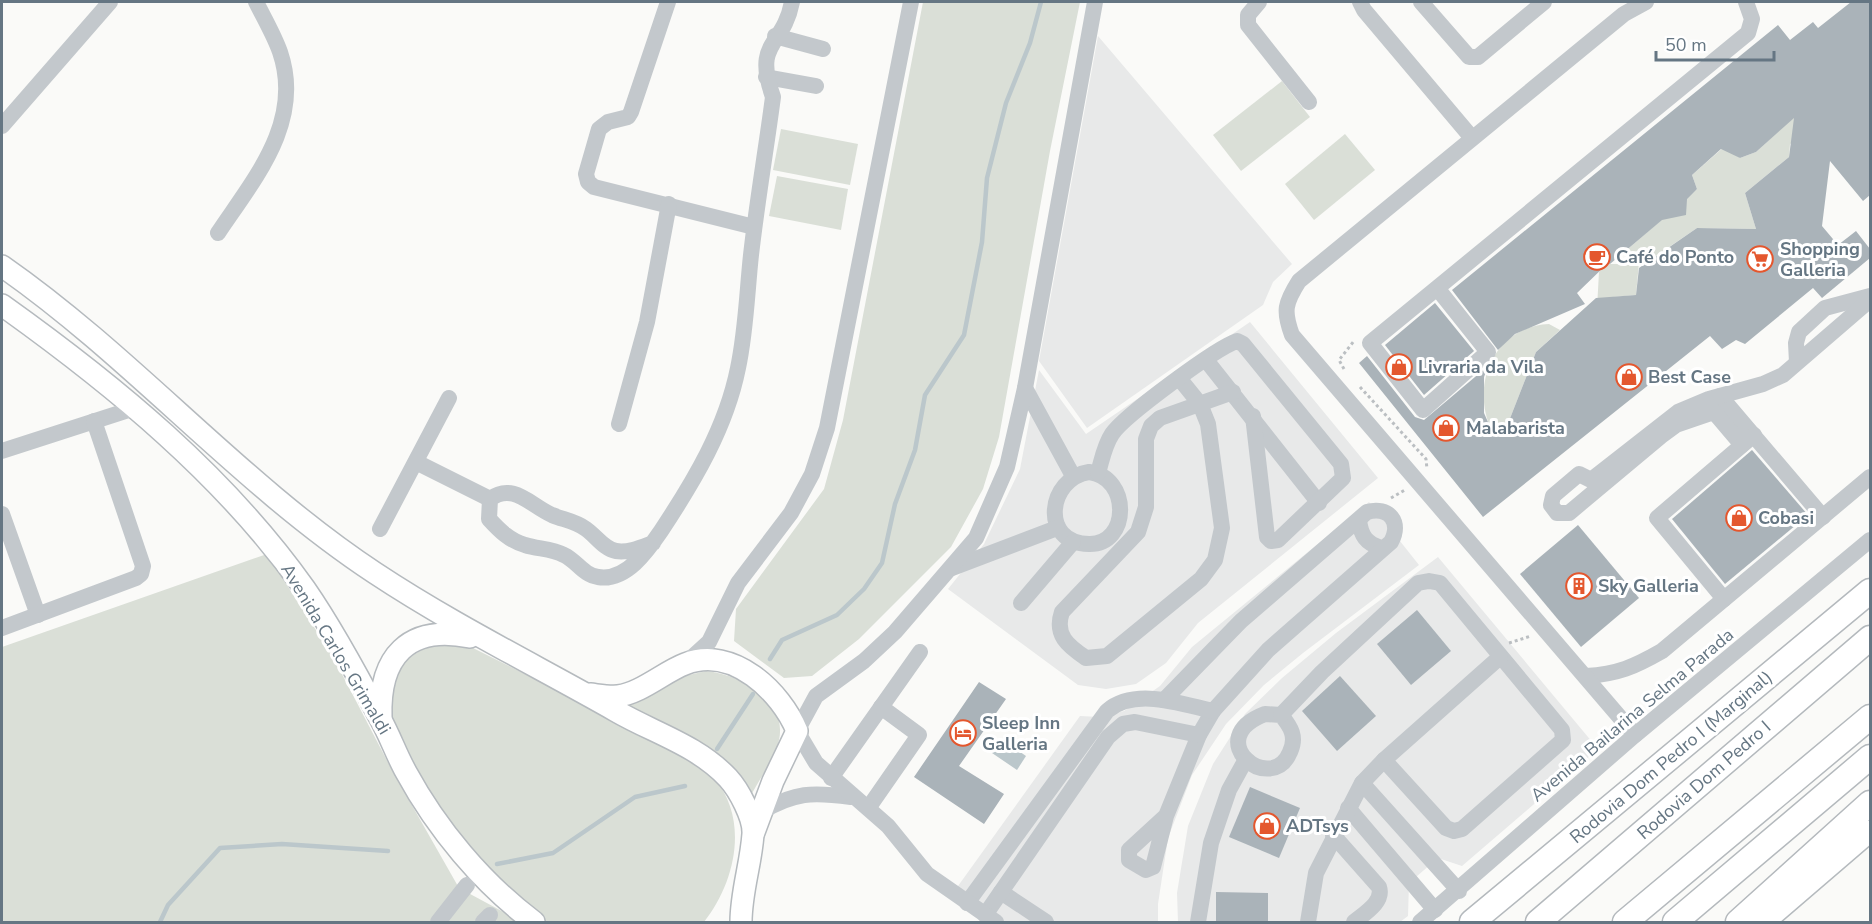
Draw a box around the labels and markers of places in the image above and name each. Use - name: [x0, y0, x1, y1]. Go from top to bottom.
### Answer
- place label: Shopping Galleria: [1780, 237, 1860, 282]
- cafe icon: Café do Ponto: [1582, 242, 1612, 272]
- supermarket icon: Shopping Galleria: [1745, 244, 1775, 274]
- place label: Café do Ponto: [1616, 245, 1734, 269]
- shop icon: Livraria da Vila: [1384, 352, 1414, 382]
- place label: Livraria da Vila: [1418, 355, 1544, 379]
- shop icon: Best Case: [1614, 362, 1644, 392]
- place label: Best Case: [1648, 365, 1731, 389]
- shop icon: Malabarista: [1431, 413, 1461, 443]
- place label: Malabarista: [1466, 416, 1565, 440]
- shop icon: Cobasi: [1724, 503, 1754, 533]
- place label: Cobasi: [1758, 506, 1814, 530]
- building icon: Sky Galleria: [1564, 571, 1594, 601]
- place label: Sky Galleria: [1598, 574, 1699, 598]
- place label: Sleep Inn Galleria: [982, 711, 1060, 756]
- hotel icon: Sleep Inn Galleria: [948, 718, 978, 748]
- shop icon: ADTsys: [1252, 811, 1282, 841]
- place label: ADTsys: [1286, 814, 1349, 838]

